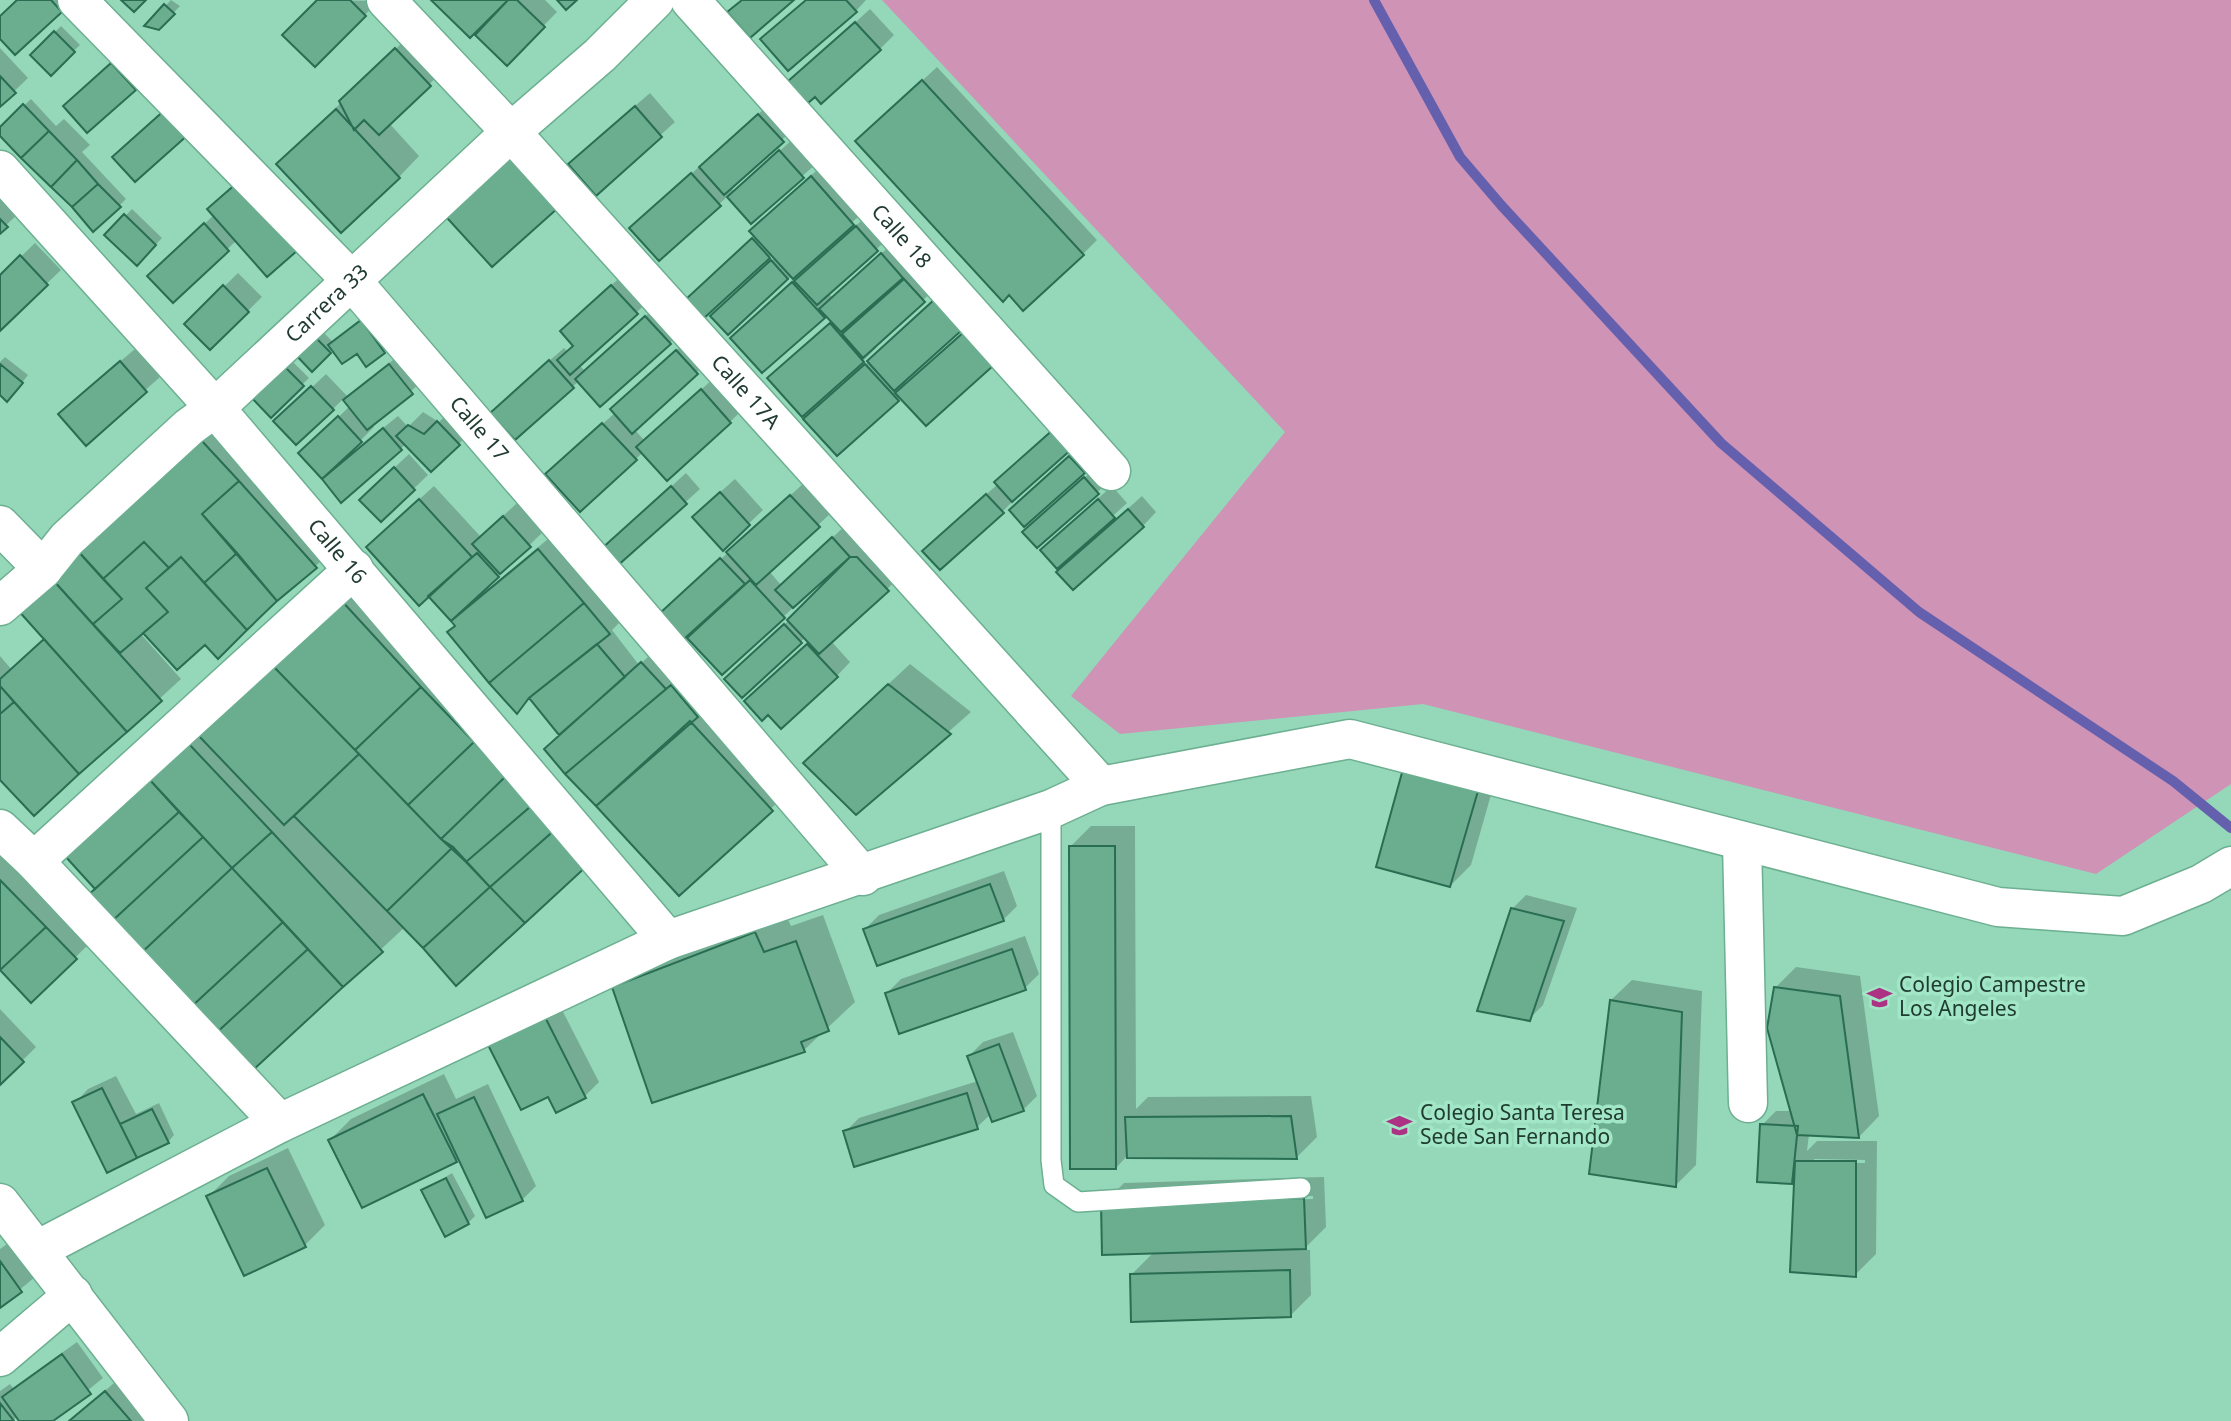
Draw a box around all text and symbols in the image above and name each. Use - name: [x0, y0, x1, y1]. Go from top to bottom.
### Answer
- street label: Calle 18: [866, 198, 938, 274]
- street label: Carrera 33: [279, 257, 374, 348]
- street label: Calle 17A: [706, 348, 787, 435]
- street label: Calle 17: [444, 390, 515, 467]
- street label: Calle 16: [302, 512, 374, 589]
- place label: Colegio Campestre Los Angeles: [1899, 970, 2086, 1022]
- school or university icon: Colegio Campestre Los Angeles: [1865, 983, 1893, 1011]
- place label: Colegio Santa Teresa Sede San Fernando: [1420, 1098, 1625, 1150]
- school or university icon: Colegio Santa Teresa Sede San Fernando: [1386, 1111, 1414, 1139]

